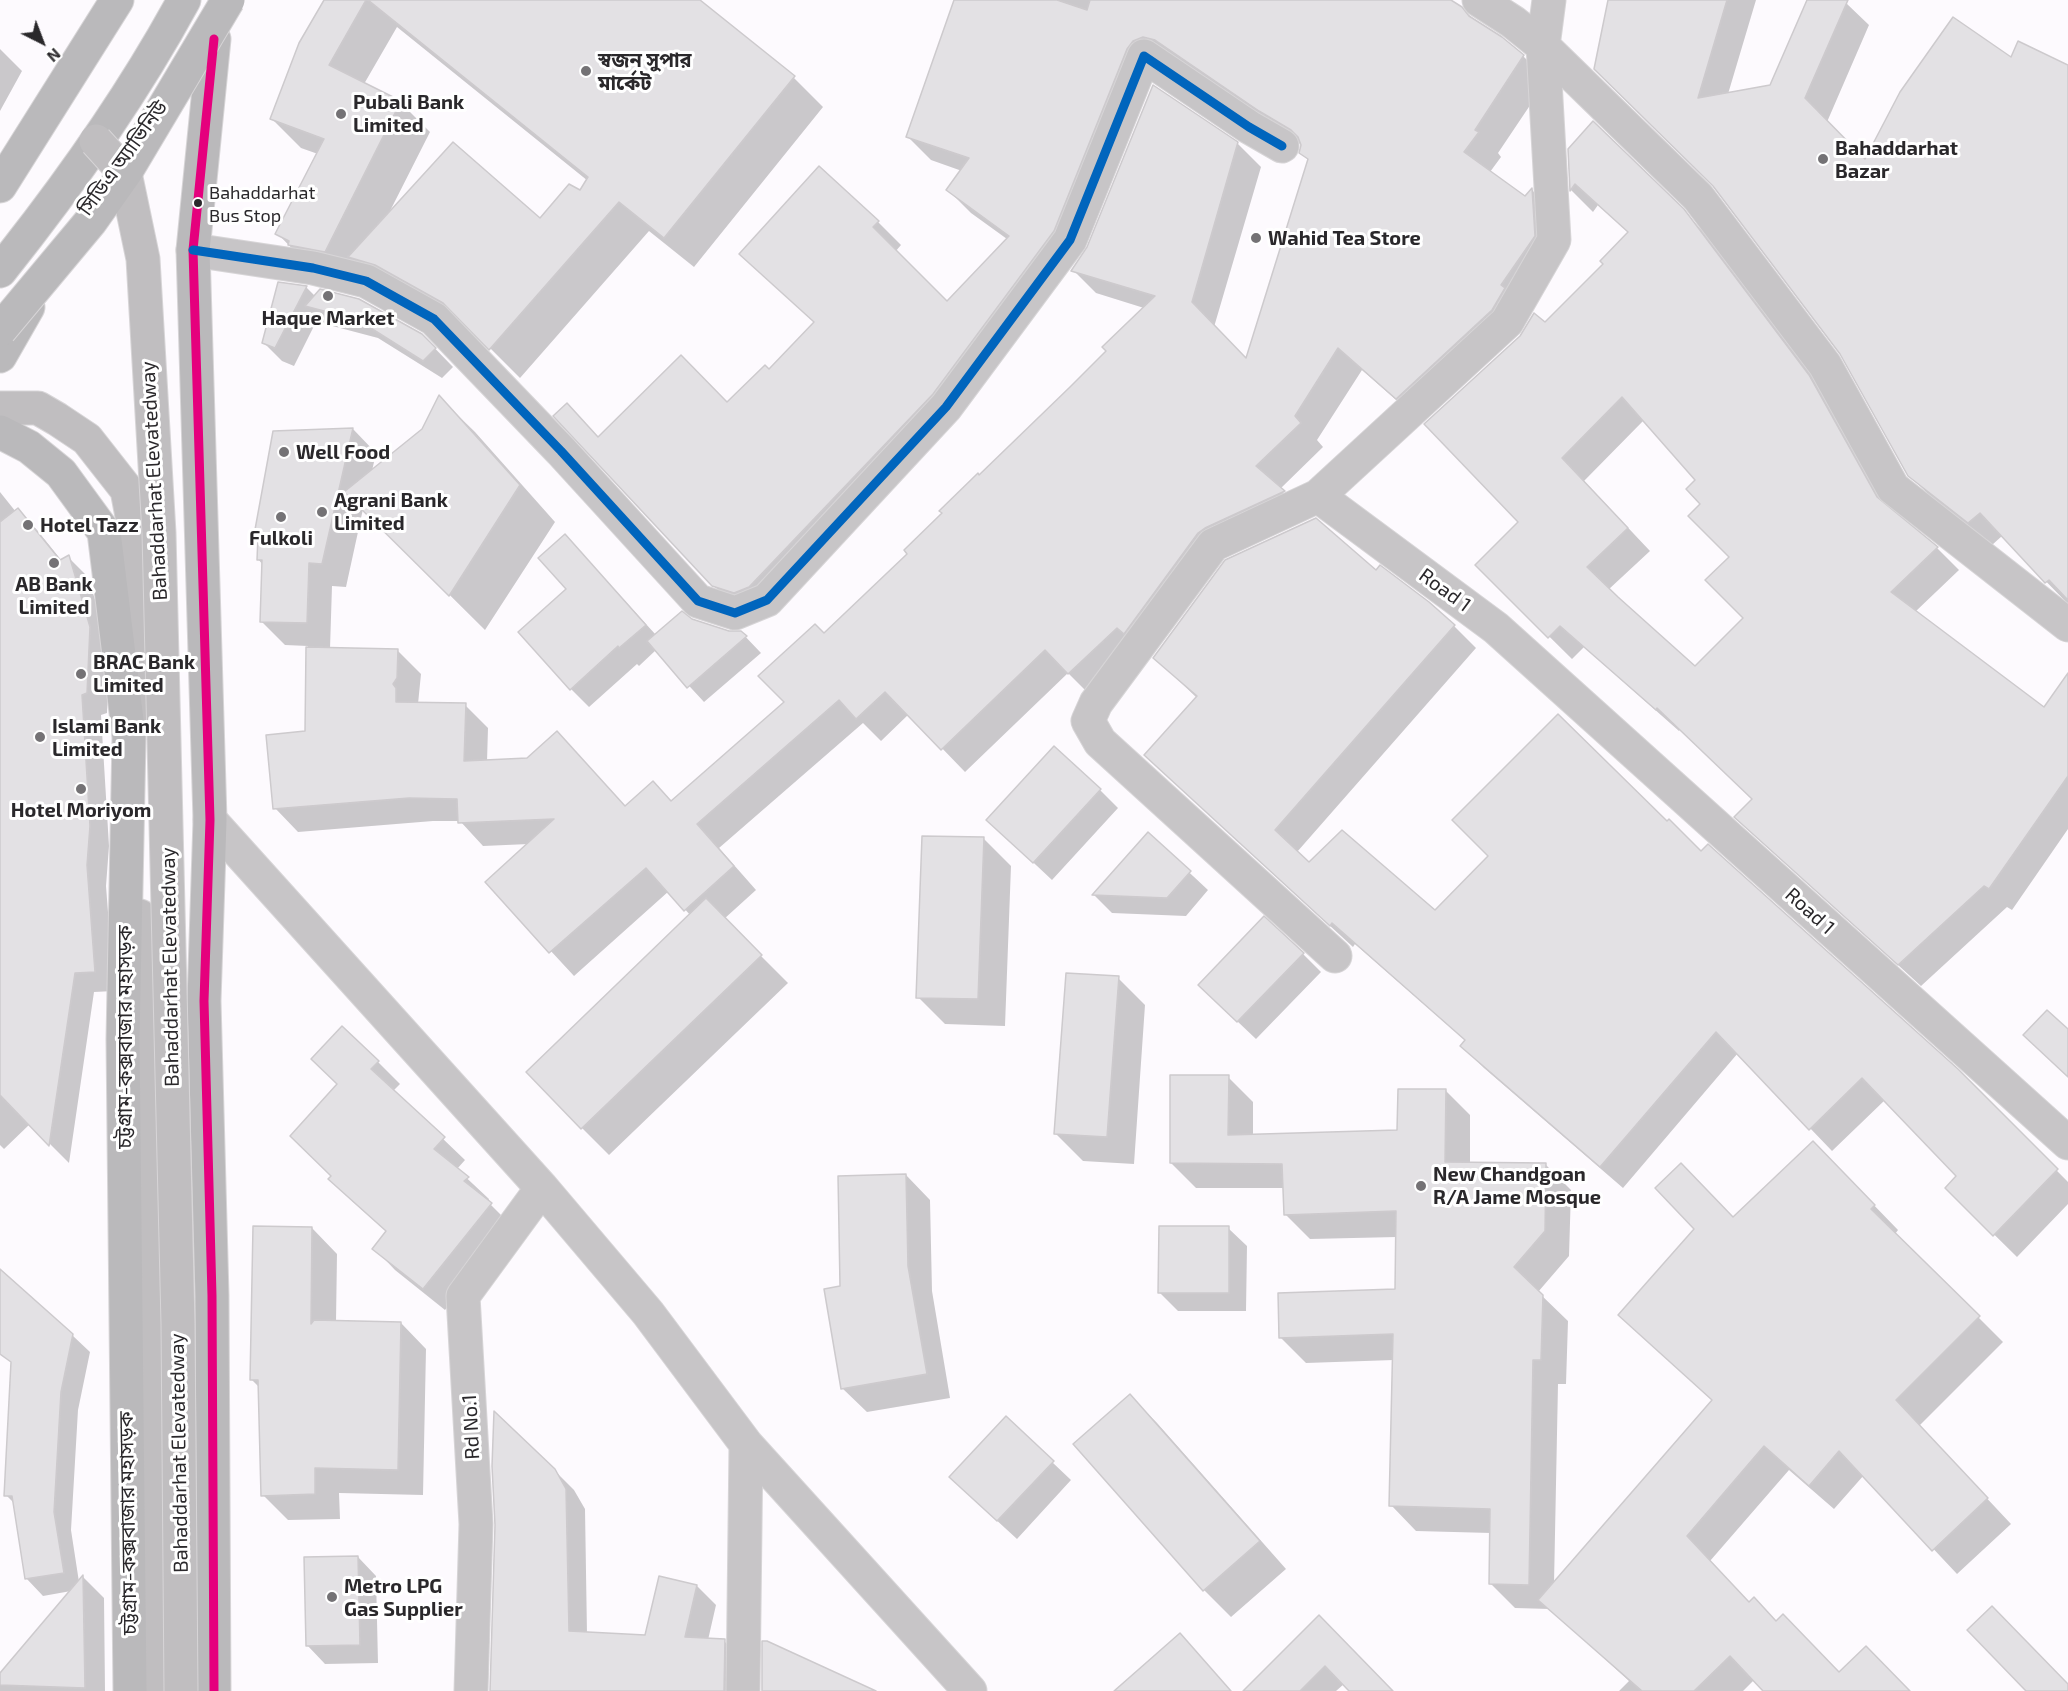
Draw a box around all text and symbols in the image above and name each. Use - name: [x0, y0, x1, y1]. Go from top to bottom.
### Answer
- north arrow: [12, 12, 72, 72]
- text: N: [44, 45, 65, 67]
- place label: স্বজন সুপার মার্কেট: [598, 48, 692, 95]
- marker: স্বজন সুপার মার্কেট: [579, 64, 593, 78]
- place label: Pubali Bank Limited: [353, 90, 464, 137]
- street label: সিডিএ অ্যাভিনিউ: [73, 96, 173, 220]
- marker: Pubali Bank Limited: [334, 107, 348, 121]
- place label: Bahaddarhat Bazar: [1835, 136, 1958, 183]
- marker: Bahaddarhat Bazar: [1816, 152, 1830, 166]
- place label: Bahaddarhat Bus Stop: [209, 182, 315, 224]
- marker: Bahaddarhat Bus Stop: [192, 197, 204, 209]
- place label: Wahid Tea Store: [1268, 226, 1421, 250]
- marker: Wahid Tea Store: [1249, 231, 1263, 245]
- marker: Haque Market: [321, 289, 335, 303]
- place label: Haque Market: [261, 306, 395, 330]
- street label: Bahaddarhat Elevatedway: [136, 361, 172, 601]
- place label: Well Food: [296, 440, 390, 464]
- marker: Well Food: [277, 445, 291, 459]
- place label: Agrani Bank Limited: [334, 488, 448, 535]
- marker: Agrani Bank Limited: [315, 505, 329, 519]
- marker: Fulkoli: [274, 510, 288, 524]
- place label: Hotel Tazz: [40, 513, 139, 537]
- marker: Hotel Tazz: [21, 518, 35, 532]
- place label: Fulkoli: [249, 526, 313, 550]
- marker: AB Bank Limited: [47, 556, 61, 570]
- street label: Road 1: [1414, 563, 1476, 617]
- place label: AB Bank Limited: [15, 572, 93, 619]
- place label: BRAC Bank Limited: [93, 650, 195, 697]
- marker: BRAC Bank Limited: [74, 667, 88, 681]
- place label: Islami Bank Limited: [52, 714, 161, 761]
- marker: Islami Bank Limited: [33, 730, 47, 744]
- marker: Hotel Moriyom: [74, 782, 88, 796]
- place label: Hotel Moriyom: [11, 798, 151, 822]
- street label: Bahaddarhat Elevatedway: [156, 847, 184, 1087]
- street label: Road 1: [1780, 883, 1840, 939]
- street label: চট্টগ্রাম-কক্সবাজার মহাসড়ক: [113, 925, 137, 1149]
- place label: New Chandgoan R/A Jame Mosque: [1433, 1162, 1601, 1209]
- marker: New Chandgoan R/A Jame Mosque: [1414, 1179, 1428, 1193]
- street label: Bahaddarhat Elevatedway: [165, 1333, 193, 1573]
- street label: Rd No.1: [457, 1394, 485, 1460]
- street label: চট্টগ্রাম-কক্সবাজার মহাসড়ক: [114, 1411, 142, 1635]
- place label: Metro LPG Gas Supplier: [344, 1574, 463, 1621]
- marker: Metro LPG Gas Supplier: [325, 1590, 339, 1604]

